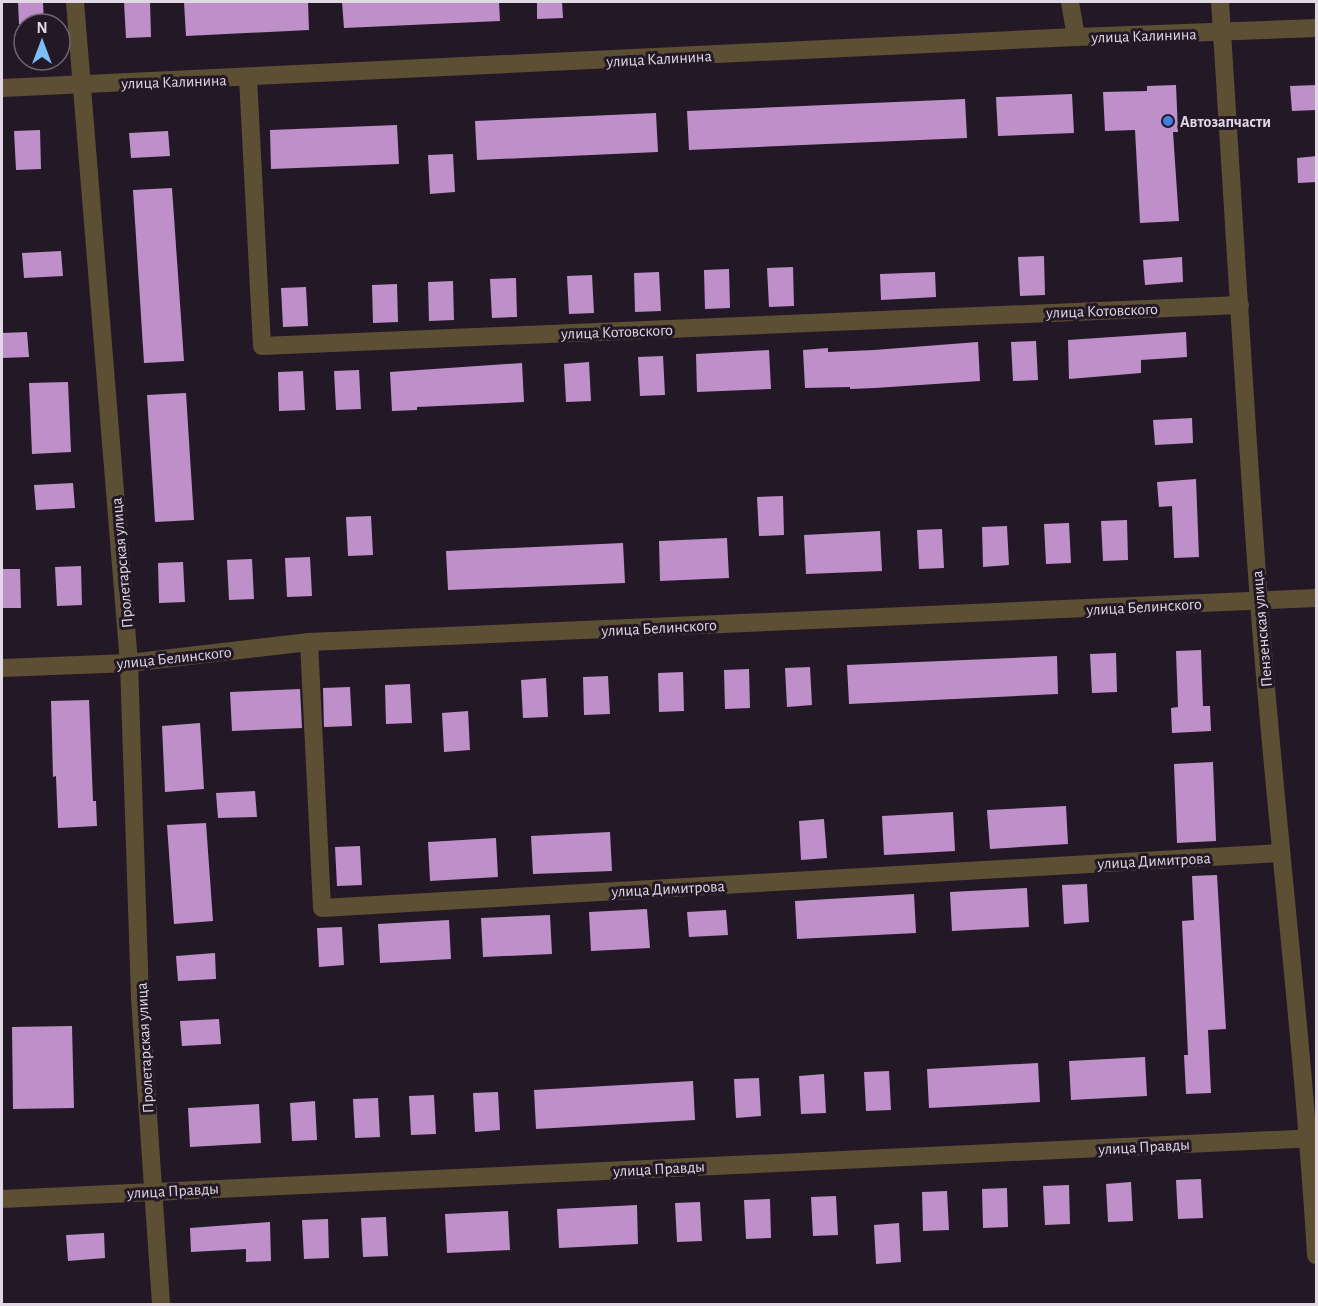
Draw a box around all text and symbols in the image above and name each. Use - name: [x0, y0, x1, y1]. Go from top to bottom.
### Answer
- north arrow: [12, 12, 72, 72]
- text: N: [36, 20, 48, 36]
- street label: улица Калинина: [1090, 26, 1197, 47]
- street label: улица Калинина: [605, 48, 712, 71]
- street label: улица Калинина: [120, 72, 227, 93]
- marker: Автозапчасти: [1161, 114, 1175, 128]
- place label: Автозапчасти: [1180, 114, 1271, 130]
- street label: улица Котовского: [1045, 301, 1158, 322]
- street label: улица Котовского: [560, 322, 673, 343]
- street label: Пролетарская улица: [108, 497, 137, 629]
- street label: Пензенская улица: [1249, 570, 1276, 688]
- street label: улица Белинского: [1085, 596, 1202, 619]
- street label: улица Белинского: [600, 617, 717, 640]
- street label: улица Белинского: [115, 644, 233, 673]
- street label: улица Димитрова: [1096, 850, 1211, 873]
- street label: улица Димитрова: [610, 878, 725, 901]
- street label: Пролетарская улица: [134, 982, 157, 1114]
- street label: улица Правды: [1097, 1137, 1190, 1158]
- street label: улица Правды: [612, 1159, 705, 1180]
- street label: улица Правды: [126, 1181, 219, 1202]

